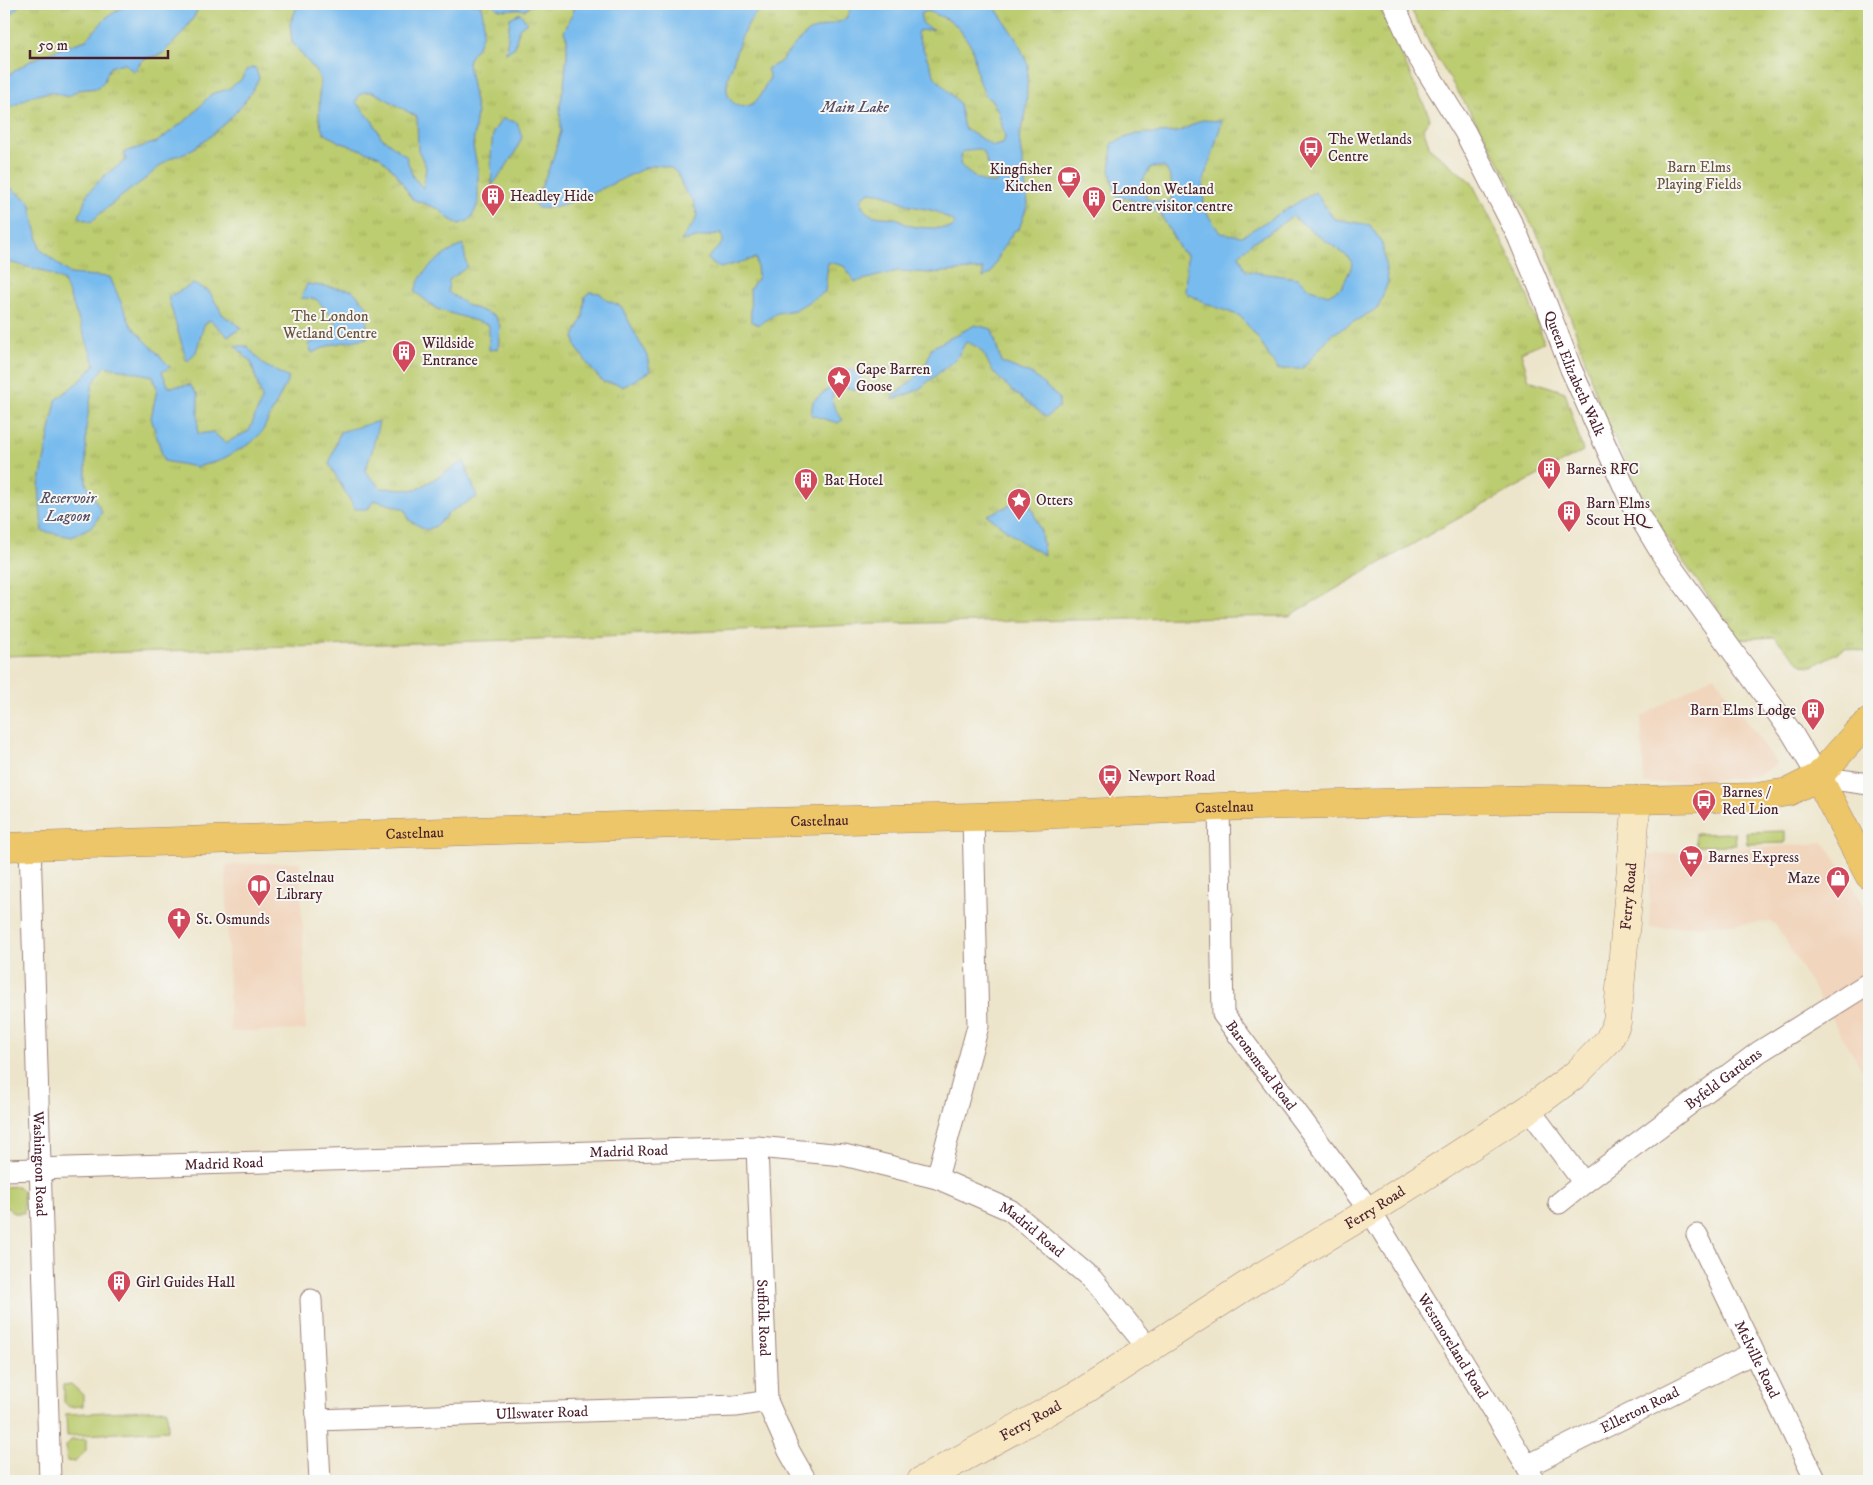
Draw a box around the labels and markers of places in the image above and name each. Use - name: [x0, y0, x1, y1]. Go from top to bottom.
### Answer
- place label: The Wetlands Centre: [1328, 130, 1412, 166]
- bus stop icon: The Wetlands Centre: [1298, 135, 1324, 169]
- place label: Kingfisher Kitchen: [989, 160, 1052, 196]
- cafe icon: Kingfisher Kitchen: [1056, 165, 1082, 199]
- place label: London Wetland Centre visitor centre: [1112, 180, 1233, 216]
- building icon: Headley Hide: [480, 183, 506, 217]
- building icon: London Wetland Centre visitor centre: [1081, 185, 1107, 219]
- place label: Headley Hide: [510, 187, 594, 206]
- place label: Wildside Entrance: [421, 334, 478, 370]
- building icon: Wildside Entrance: [391, 339, 417, 373]
- place label: Cape Barren Goose: [856, 360, 931, 396]
- place icon: Cape Barren Goose: [826, 365, 852, 399]
- building icon: Barnes RFC: [1536, 456, 1562, 490]
- place label: Barnes RFC: [1566, 460, 1639, 479]
- building icon: Bat Hotel: [793, 467, 819, 501]
- place label: Bat Hotel: [824, 471, 884, 490]
- place icon: Otters: [1006, 487, 1032, 521]
- place label: Otters: [1036, 491, 1073, 510]
- place label: Barn Elms Scout HQ: [1586, 494, 1653, 530]
- building icon: Barn Elms Scout HQ: [1556, 499, 1582, 533]
- building icon: Barn Elms Lodge: [1800, 697, 1826, 731]
- place label: Barn Elms Lodge: [1690, 701, 1796, 720]
- bus stop icon: Newport Road: [1097, 763, 1123, 797]
- place label: Newport Road: [1128, 767, 1216, 786]
- place label: Barnes / Red Lion: [1722, 783, 1779, 819]
- bus stop icon: Barnes / Red Lion: [1691, 788, 1717, 822]
- supermarket icon: Barnes Express: [1678, 844, 1704, 878]
- place label: Barnes Express: [1708, 848, 1799, 867]
- shop icon: Maze: [1825, 865, 1851, 899]
- place label: Castelnau Library: [276, 868, 334, 904]
- place label: Maze: [1787, 869, 1820, 888]
- library icon: Castelnau Library: [246, 873, 272, 907]
- church icon: St. Osmunds: [166, 906, 192, 940]
- place label: St. Osmunds: [196, 910, 270, 929]
- building icon: Girl Guides Hall: [106, 1269, 132, 1303]
- place label: Girl Guides Hall: [136, 1273, 236, 1292]

